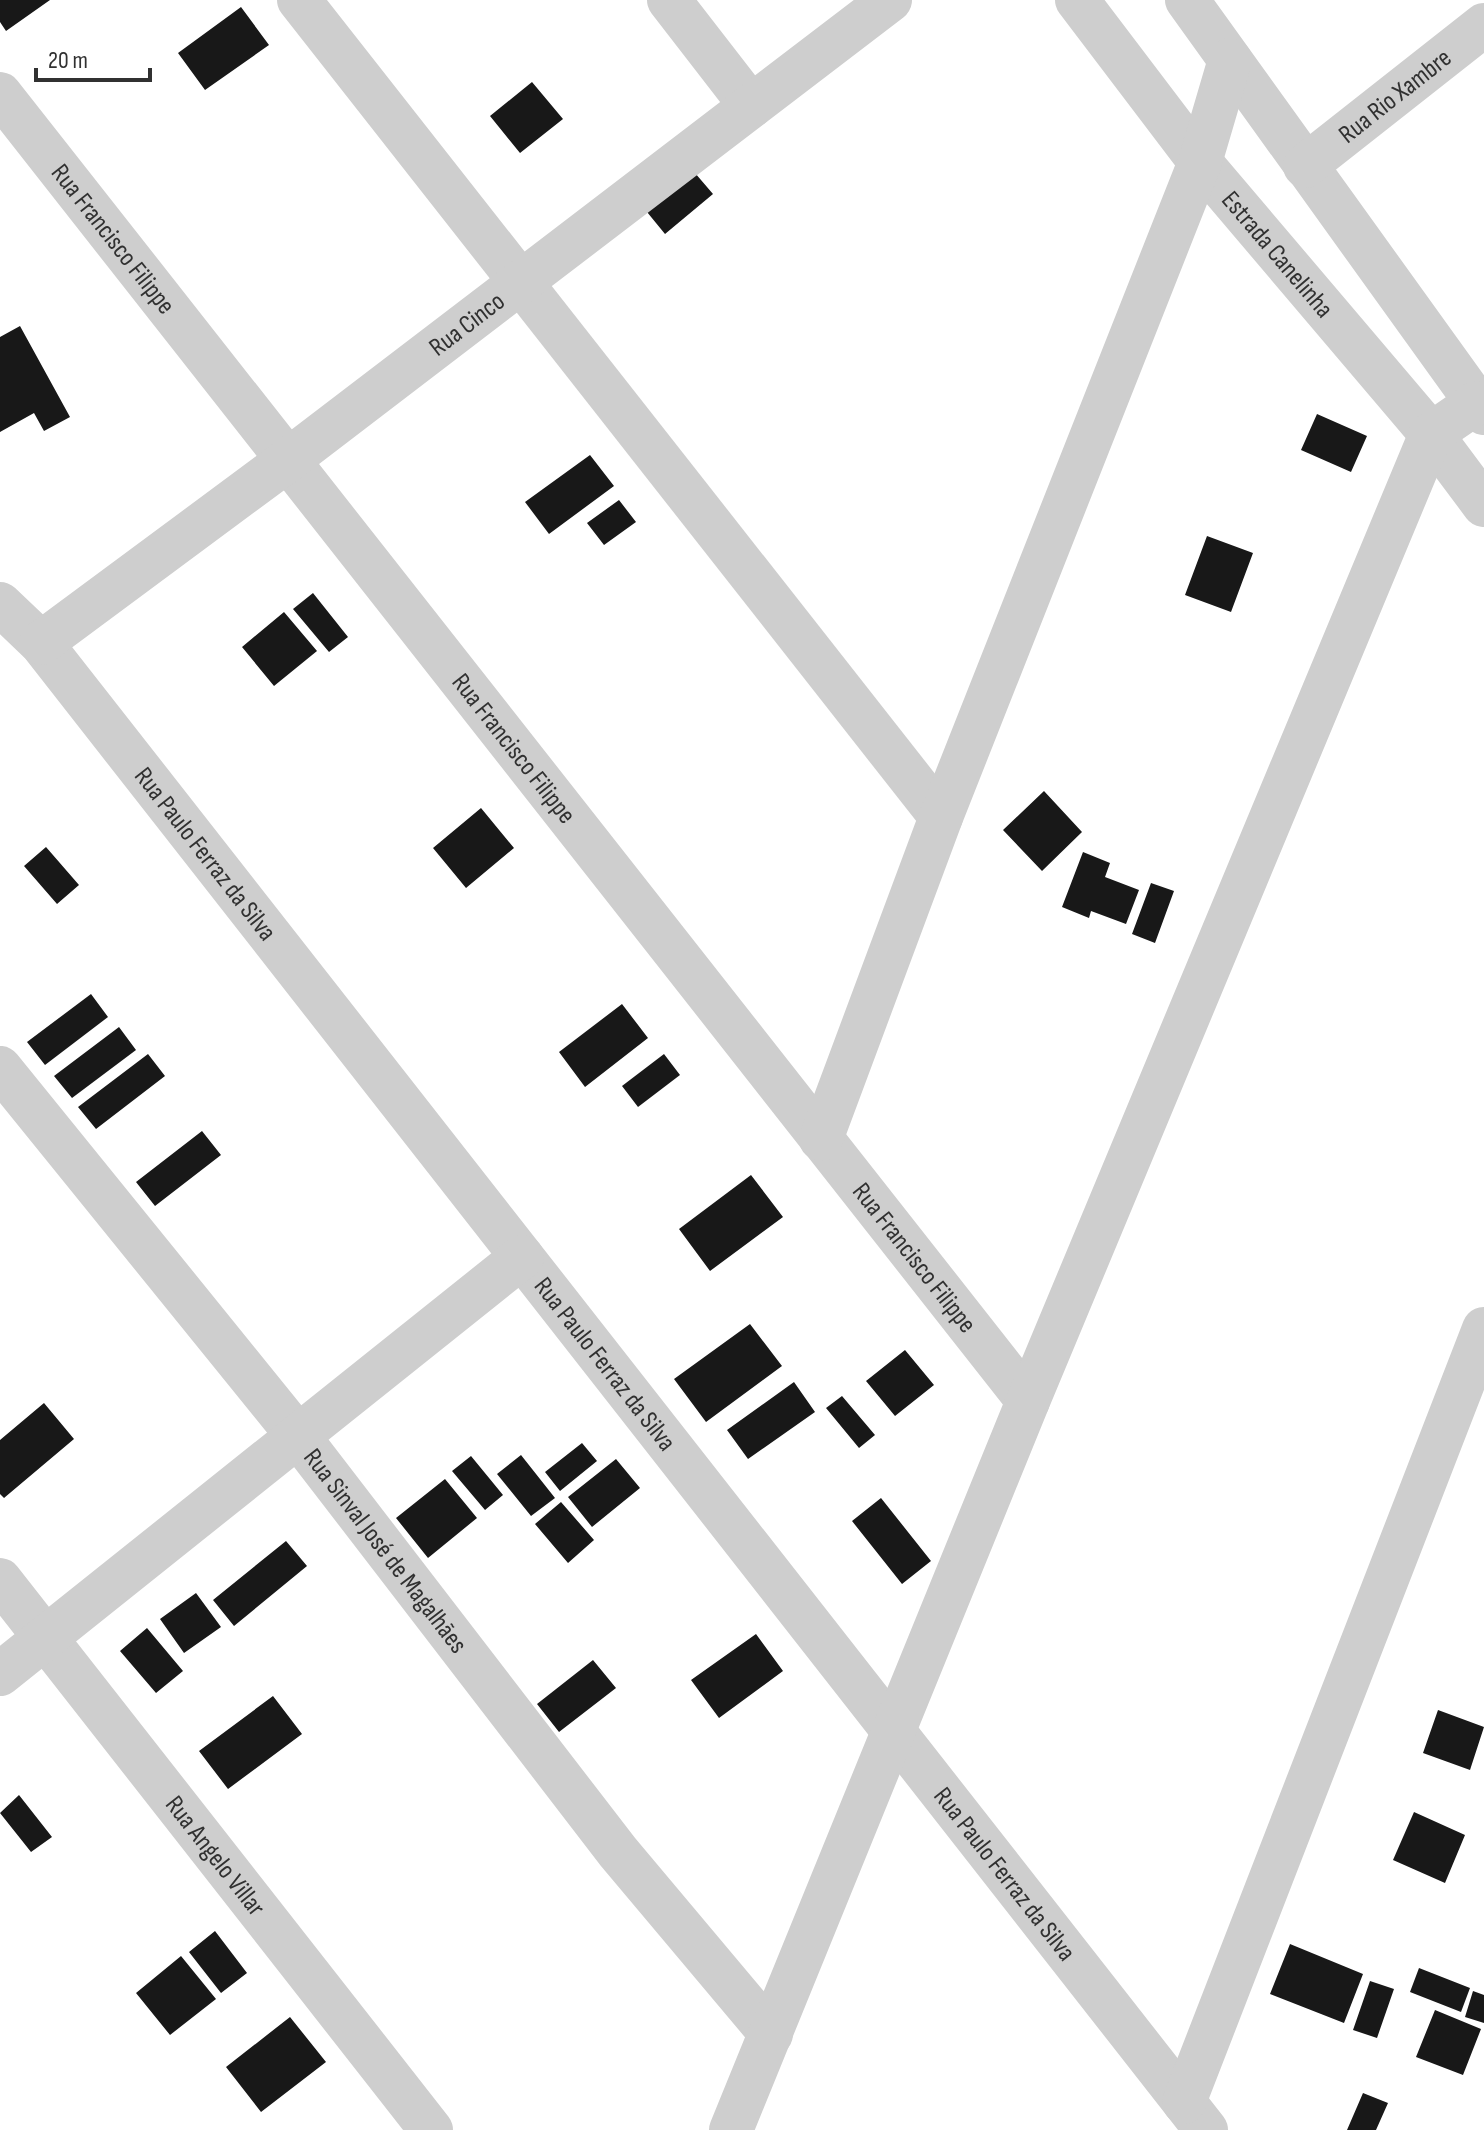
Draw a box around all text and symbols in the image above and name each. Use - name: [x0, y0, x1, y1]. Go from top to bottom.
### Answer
- scale bar: [36, 32, 150, 82]
- street label: Rua Rio Xambre: [1333, 43, 1458, 150]
- text: 20 m: [48, 46, 88, 75]
- street label: Rua Francisco Filippe: [44, 158, 181, 321]
- street label: Estrada Canelinha: [1214, 185, 1339, 325]
- street label: Rua Cinco: [423, 286, 511, 363]
- street label: Rua Francisco Filippe: [445, 668, 582, 830]
- street label: Rua Paulo Ferraz da Silva: [127, 761, 282, 947]
- street label: Rua Francisco Filippe: [845, 1177, 982, 1339]
- street label: Rua Paulo Ferraz da Silva: [527, 1272, 682, 1457]
- street label: Rua Sinval José de Magalhães: [297, 1443, 473, 1660]
- street label: Rua Paulo Ferraz da Silva: [926, 1782, 1082, 1968]
- street label: Rua Angelo Villar: [158, 1790, 272, 1923]

